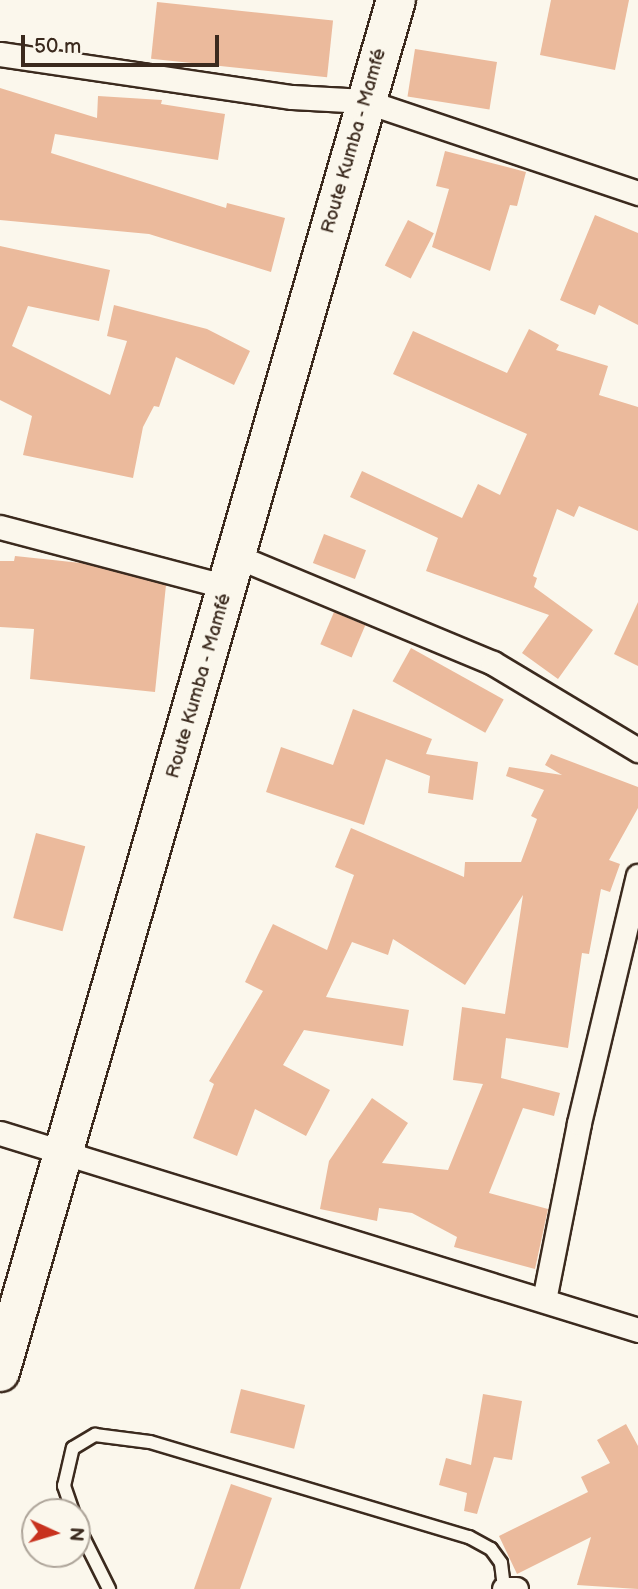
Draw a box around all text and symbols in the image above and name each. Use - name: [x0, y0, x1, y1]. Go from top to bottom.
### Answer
- scale bar: [24, 21, 222, 65]
- text: 50 m: [34, 34, 81, 59]
- street label: Route Kumba - Mamfé: [316, 45, 392, 237]
- street label: Route Kumba - Mamfé: [161, 590, 237, 782]
- north arrow: [21, 1498, 91, 1568]
- text: N: [63, 1526, 87, 1542]

